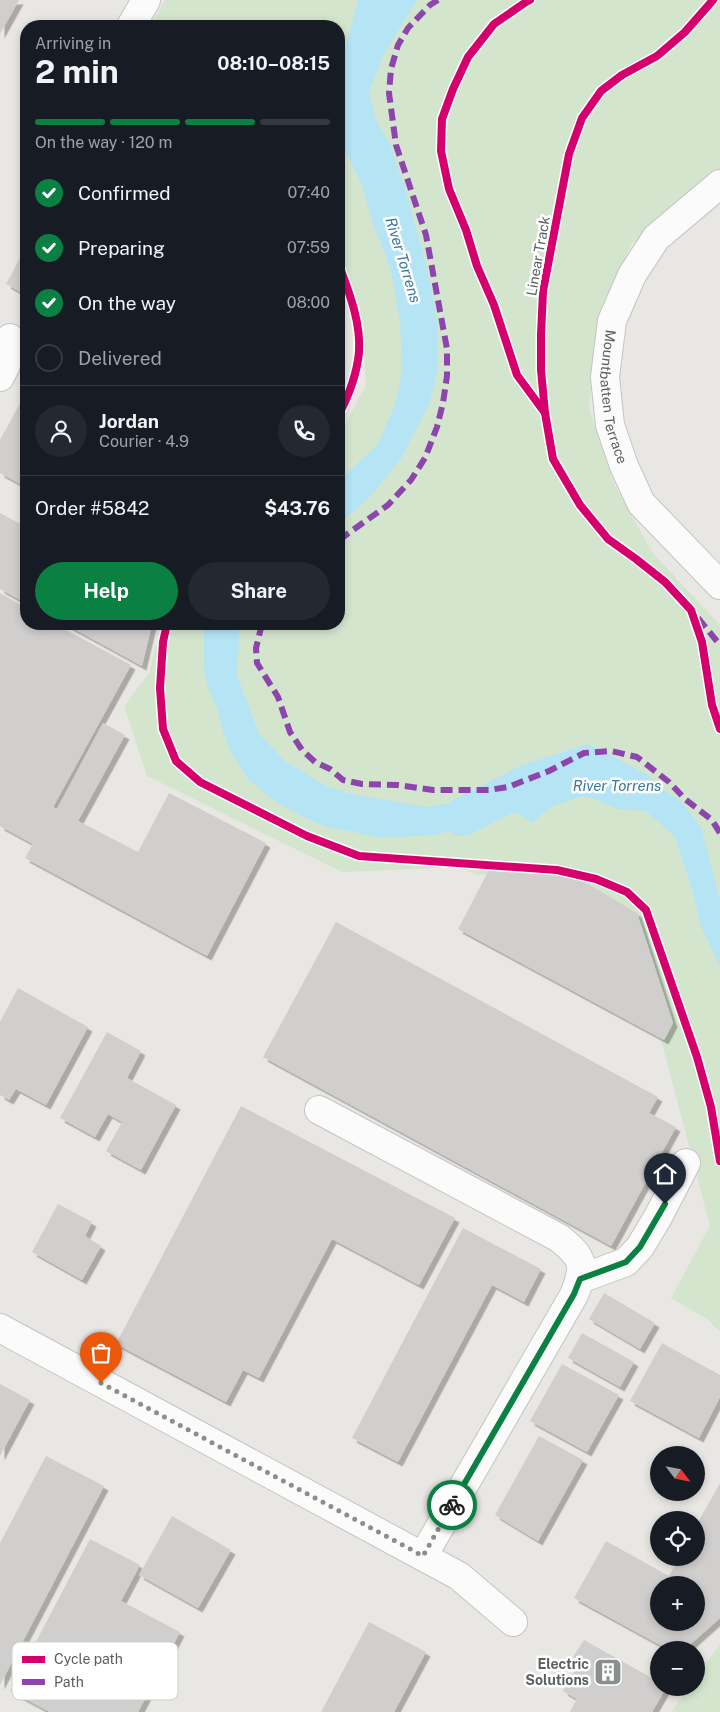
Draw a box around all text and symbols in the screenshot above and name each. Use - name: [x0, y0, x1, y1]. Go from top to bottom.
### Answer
- text: Arriving in: [35, 34, 111, 53]
- text: 08:10–08:15: [217, 52, 330, 74]
- text: 2 min: [35, 53, 119, 90]
- text: On the way · 120 m: [35, 133, 172, 152]
- icon: check: [35, 179, 63, 207]
- text: Confirmed: [78, 182, 171, 204]
- text: 07:40: [288, 183, 330, 202]
- water label: River Torrens: [382, 215, 425, 305]
- street label: Linear Track: [523, 215, 553, 297]
- icon: check: [35, 234, 63, 262]
- text: Preparing: [78, 237, 165, 259]
- text: 07:59: [287, 238, 330, 257]
- icon: check: [35, 289, 63, 317]
- text: On the way: [78, 292, 176, 314]
- text: 08:00: [287, 293, 330, 312]
- street label: Mountbatten Terrace: [597, 329, 631, 466]
- text: Delivered: [78, 347, 162, 369]
- button: person: [35, 405, 87, 457]
- button: phone: [278, 405, 330, 457]
- text: Jordan: [99, 410, 159, 432]
- text: Courier · 4.9: [99, 432, 189, 451]
- text: Order #5842: [35, 497, 149, 519]
- text: $43.76: [264, 497, 330, 519]
- button: Help: [35, 562, 178, 620]
- button: Share: [188, 562, 330, 620]
- water label: River Torrens: [573, 777, 661, 794]
- pin: [644, 1153, 686, 1204]
- icon: home: [651, 1160, 679, 1188]
- pin: [80, 1332, 122, 1383]
- icon: bag: [87, 1339, 115, 1367]
- north arrow: [650, 1446, 705, 1501]
- map controls: [650, 1446, 705, 1696]
- courier: [427, 1480, 477, 1530]
- icon: bike: [438, 1491, 466, 1519]
- button: locate: [650, 1511, 705, 1566]
- button: +: [650, 1576, 705, 1631]
- button: −: [650, 1641, 705, 1696]
- legend: [12, 1642, 178, 1700]
- text: Cycle path: [54, 1651, 123, 1667]
- place label: Electric Solutions: [525, 1656, 589, 1688]
- building icon: Electric Solutions: [593, 1657, 623, 1687]
- text: Path: [54, 1674, 84, 1690]

